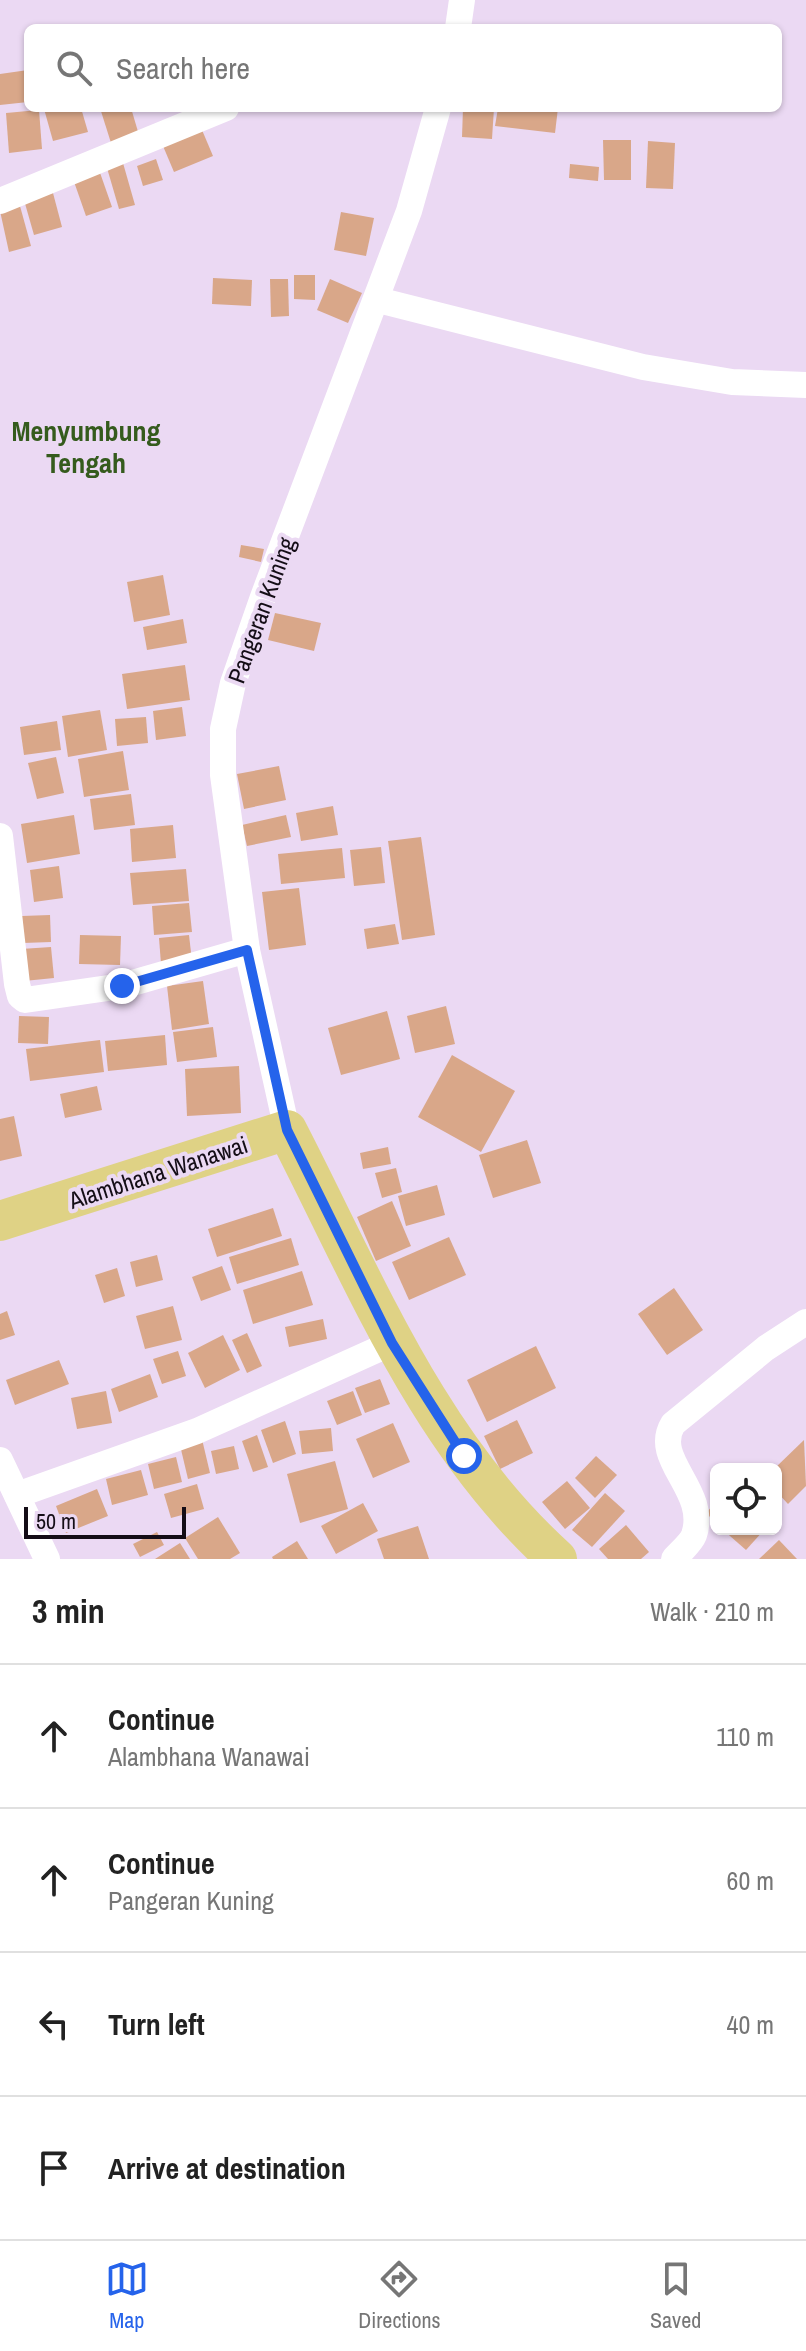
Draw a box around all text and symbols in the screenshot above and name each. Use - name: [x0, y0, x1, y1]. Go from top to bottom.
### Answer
- search box: [24, 24, 782, 112]
- icon: search: [52, 46, 96, 90]
- text: Search here: [116, 48, 250, 88]
- district label: Menyumbung Tengah: [11, 412, 161, 482]
- street label: Pangeran Kuning: [220, 533, 302, 687]
- route end: [104, 968, 140, 1004]
- street label: Alambhana Wanawai: [63, 1128, 252, 1216]
- route start: [446, 1438, 482, 1474]
- map controls: [710, 1463, 782, 1535]
- button: locate: [710, 1463, 782, 1535]
- scale bar: [24, 1503, 186, 1539]
- text: 50 m: [36, 1506, 76, 1536]
- text: 3 min: [32, 1588, 105, 1634]
- text: Walk · 210 m: [650, 1594, 774, 1629]
- text: Continue: [108, 1699, 215, 1739]
- icon: ahead: [32, 1714, 76, 1758]
- text: 110 m: [716, 1719, 774, 1754]
- text: Alambhana Wanawai: [108, 1739, 310, 1774]
- text: Continue: [108, 1843, 215, 1883]
- icon: ahead: [32, 1858, 76, 1902]
- text: 60 m: [727, 1863, 774, 1898]
- text: Pangeran Kuning: [108, 1883, 274, 1918]
- icon: left: [32, 2002, 76, 2046]
- text: Turn left: [108, 2004, 205, 2044]
- text: 40 m: [727, 2007, 774, 2042]
- icon: arrive: [32, 2146, 76, 2190]
- text: Arrive at destination: [108, 2148, 346, 2188]
- tab: Map: [105, 2257, 149, 2335]
- tab: Directions: [358, 2257, 441, 2335]
- tab: Saved: [650, 2257, 701, 2335]

